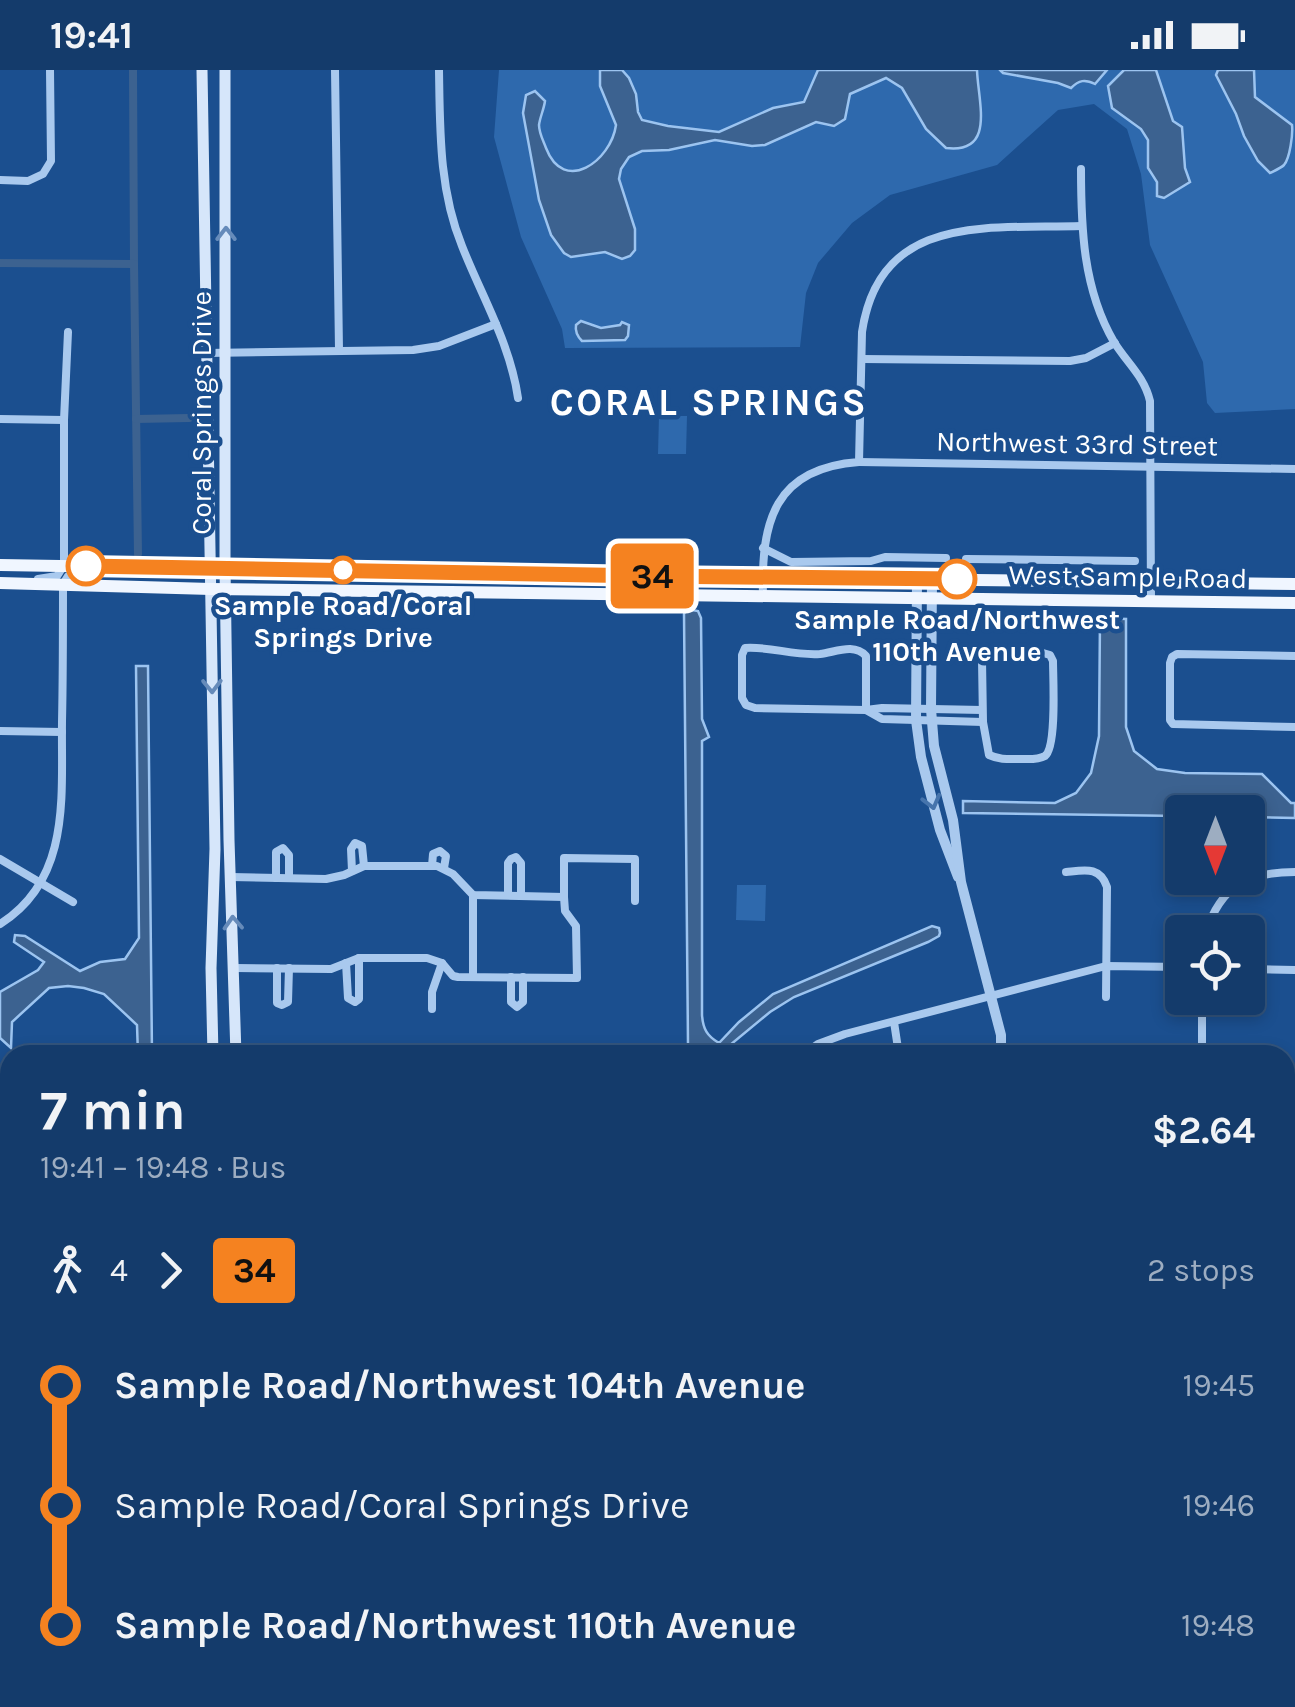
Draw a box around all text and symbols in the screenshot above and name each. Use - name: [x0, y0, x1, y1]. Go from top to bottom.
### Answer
- text: 19:41: [50, 13, 133, 58]
- one-way arrow: [215, 225, 237, 240]
- street label: Coral Springs Drive: [185, 291, 218, 535]
- district label: CORAL SPRINGS: [550, 380, 868, 425]
- street label: Northwest 33rd Street: [936, 425, 1218, 462]
- line badge: 34: [607, 544, 697, 608]
- unlabelled marker: [67, 547, 105, 585]
- text: 34: [631, 556, 673, 597]
- marker: Sample Road/Coral Springs Drive: [330, 557, 356, 583]
- street label: West Sample Road: [1008, 558, 1248, 595]
- marker: Sample Road/Northwest 110th Avenue: [938, 560, 976, 598]
- place label: Sample Road/Coral Springs Drive: [214, 589, 472, 654]
- place label: Sample Road/Northwest 110th Avenue: [794, 603, 1120, 668]
- one-way arrow: [201, 680, 223, 695]
- one-way arrow: [920, 793, 941, 810]
- north arrow: [1165, 795, 1265, 895]
- map controls: [1165, 795, 1265, 1015]
- one-way arrow: [223, 914, 244, 930]
- button: locate: [1165, 915, 1265, 1015]
- text: 7 min: [40, 1079, 186, 1143]
- text: $2.64: [1152, 1108, 1255, 1153]
- text: 19:41 – 19:48 · Bus: [40, 1149, 286, 1186]
- icon: walk: [40, 1243, 95, 1298]
- icon: forward: [143, 1243, 198, 1298]
- text: 34: [233, 1250, 275, 1291]
- text: 4: [110, 1252, 128, 1289]
- text: 2 stops: [1147, 1252, 1255, 1289]
- text: Sample Road/Northwest 104th Avenue: [114, 1363, 805, 1408]
- text: 19:45: [1183, 1367, 1255, 1404]
- text: Sample Road/Coral Springs Drive: [114, 1483, 689, 1528]
- text: 19:46: [1182, 1487, 1255, 1524]
- text: Sample Road/Northwest 110th Avenue: [114, 1603, 796, 1648]
- text: 19:48: [1181, 1607, 1255, 1644]

